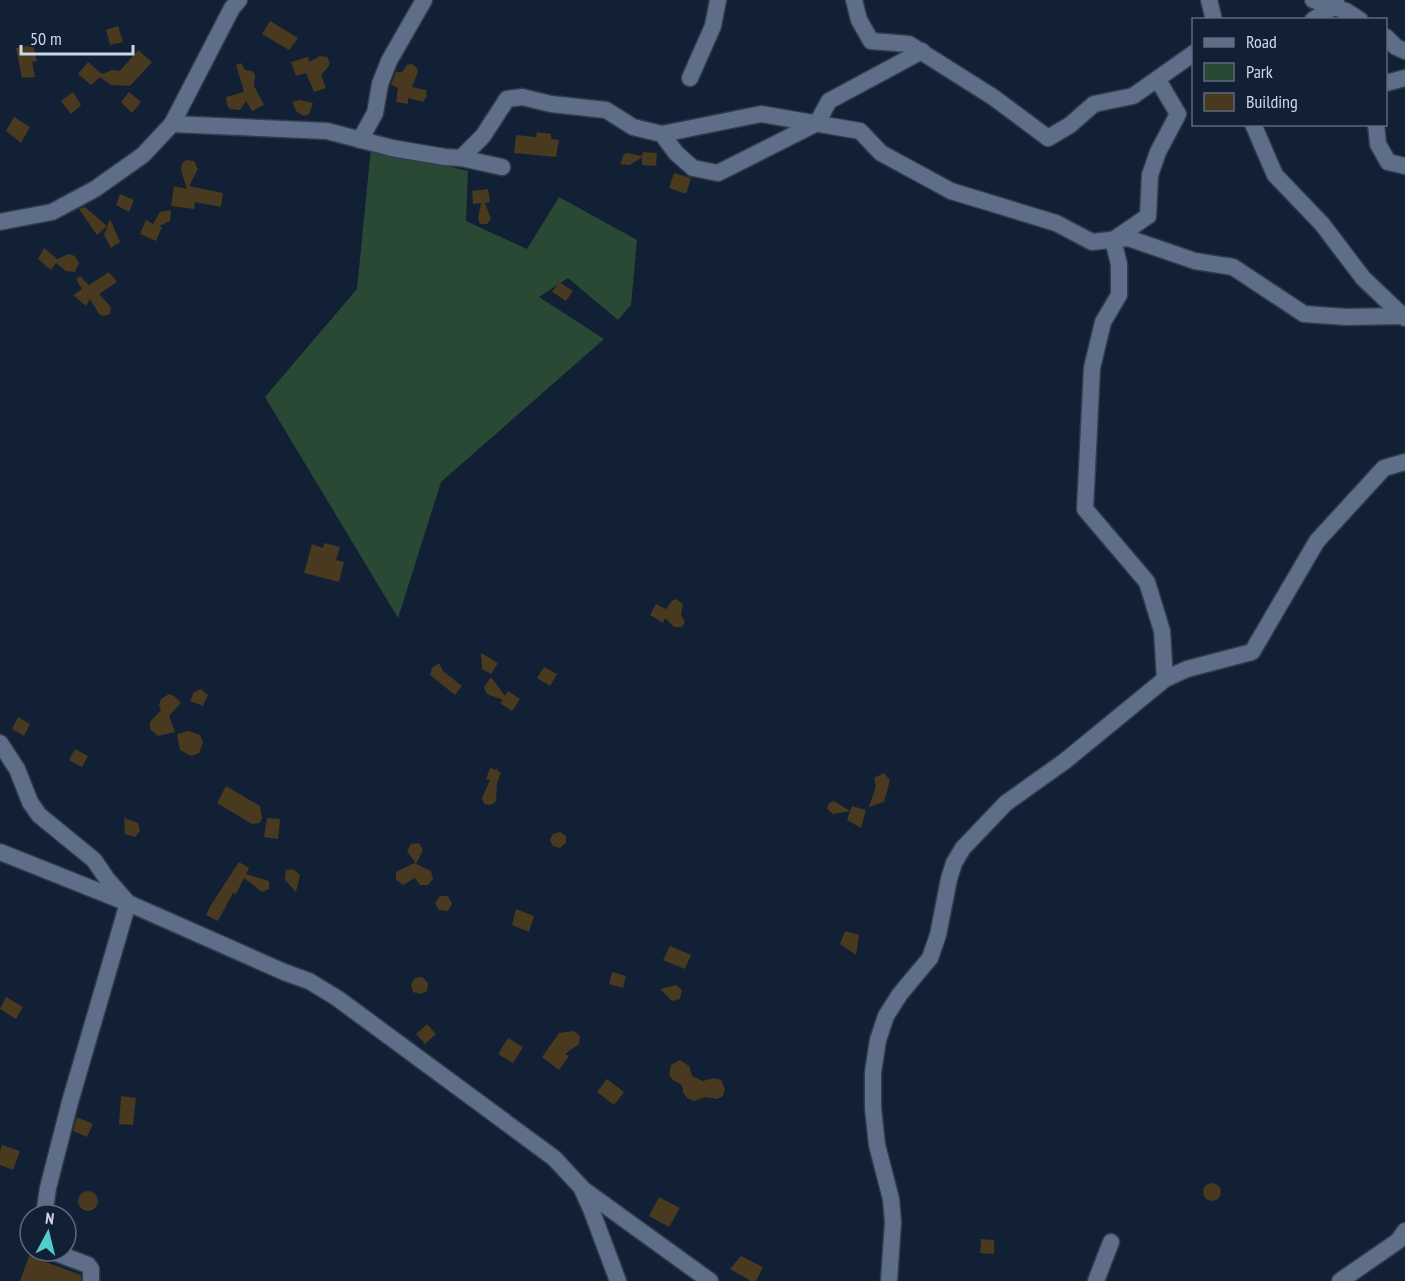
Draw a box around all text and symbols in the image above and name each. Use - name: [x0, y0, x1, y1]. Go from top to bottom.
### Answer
- scale bar: [21, 18, 134, 56]
- legend: [1192, 18, 1387, 126]
- text: 50 m: [30, 27, 62, 50]
- text: Road: [1246, 30, 1277, 53]
- text: Park: [1246, 60, 1273, 83]
- text: Building: [1246, 90, 1298, 113]
- north arrow: [18, 1203, 78, 1263]
- text: N: [44, 1208, 55, 1229]

